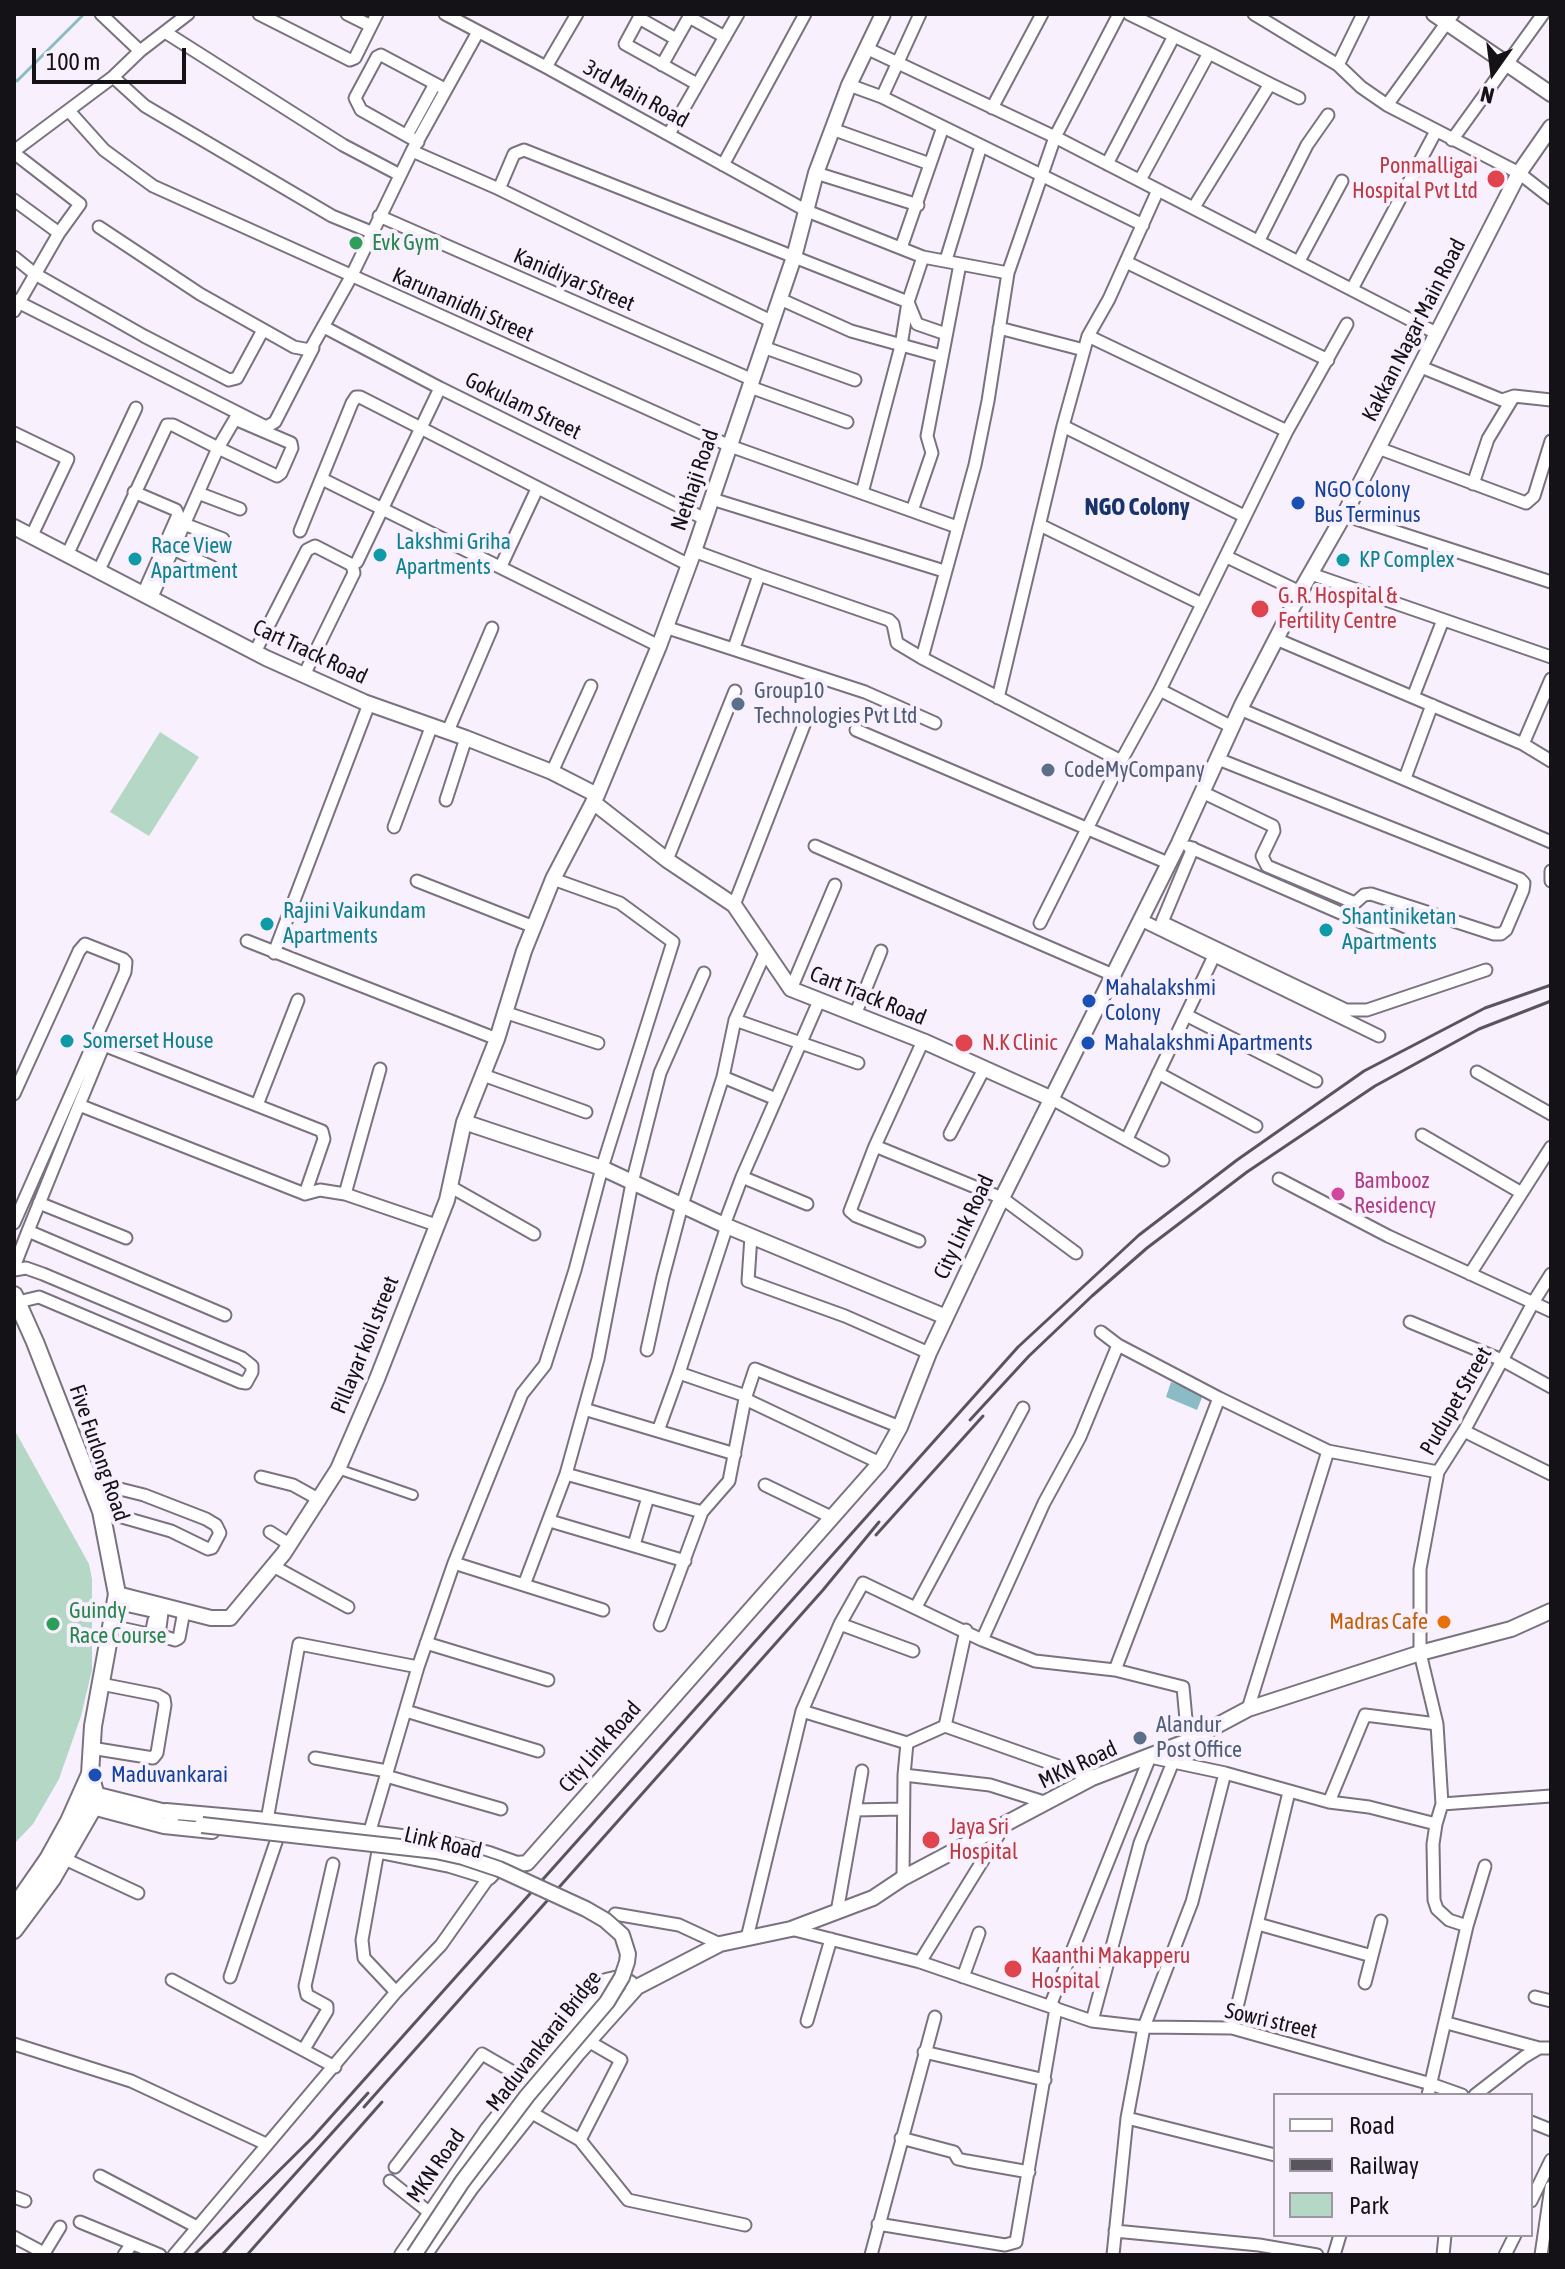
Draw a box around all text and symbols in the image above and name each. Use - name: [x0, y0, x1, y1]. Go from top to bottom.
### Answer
- scale bar: [36, 32, 190, 82]
- north arrow: [1453, 32, 1533, 112]
- text: 100 m: [46, 48, 100, 75]
- street label: 3rd Main Road: [579, 54, 693, 134]
- text: N: [1478, 81, 1497, 109]
- place label: Ponmalligai Hospital Pvt Ltd: [1352, 153, 1478, 204]
- marker: Ponmalligai Hospital Pvt Ltd: [1485, 168, 1507, 190]
- place label: Evk Gym: [372, 230, 440, 256]
- marker: Evk Gym: [347, 234, 365, 252]
- street label: Kakkan Nagar Main Road: [1356, 234, 1472, 426]
- street label: Kanidiyar Street: [510, 243, 638, 317]
- street label: Karunanidhi Street: [388, 262, 538, 348]
- street label: Gokulam Street: [461, 367, 585, 445]
- street label: Nethaji Road: [665, 426, 725, 534]
- place label: NGO Colony Bus Terminus: [1314, 477, 1421, 528]
- district label: NGO Colony: [1084, 493, 1190, 521]
- marker: NGO Colony Bus Terminus: [1289, 494, 1307, 512]
- place label: Lakshmi Griha Apartments: [396, 529, 511, 580]
- place label: Race View Apartment: [151, 533, 238, 584]
- marker: Lakshmi Griha Apartments: [371, 546, 389, 564]
- place label: KP Complex: [1359, 547, 1454, 573]
- marker: Race View Apartment: [126, 550, 144, 568]
- marker: KP Complex: [1334, 551, 1352, 569]
- place label: G. R. Hospital & Fertility Centre: [1278, 583, 1398, 634]
- marker: G. R. Hospital & Fertility Centre: [1249, 598, 1271, 620]
- street label: Cart Track Road: [249, 614, 371, 690]
- place label: Group10 Technologies Pvt Ltd: [754, 678, 918, 730]
- marker: Group10 Technologies Pvt Ltd: [729, 695, 747, 713]
- place label: CodeMyCompany: [1064, 757, 1205, 783]
- marker: CodeMyCompany: [1039, 761, 1057, 779]
- place label: Rajini Vaikundam Apartments: [283, 898, 426, 950]
- place label: Shantiniketan Apartments: [1342, 904, 1456, 956]
- marker: Rajini Vaikundam Apartments: [258, 915, 276, 933]
- marker: Shantiniketan Apartments: [1317, 921, 1335, 939]
- street label: Cart Track Road: [806, 961, 930, 1031]
- place label: Mahalakshmi Colony: [1105, 975, 1216, 1026]
- marker: Mahalakshmi Colony: [1080, 992, 1098, 1010]
- place label: Somerset House: [83, 1028, 214, 1054]
- place label: N.K Clinic: [982, 1030, 1057, 1056]
- place label: Mahalakshmi Apartments: [1104, 1030, 1313, 1056]
- marker: Somerset House: [58, 1032, 76, 1050]
- marker: N.K Clinic: [953, 1032, 975, 1054]
- marker: Mahalakshmi Apartments: [1079, 1034, 1097, 1052]
- place label: Bambooz Residency: [1354, 1168, 1436, 1220]
- street label: City Link Road: [928, 1171, 1000, 1283]
- marker: Bambooz Residency: [1329, 1185, 1347, 1203]
- street label: Pillayar koil street: [325, 1272, 405, 1418]
- street label: Pudupet Street: [1414, 1342, 1498, 1460]
- street label: Five Furlong Road: [63, 1381, 135, 1525]
- place label: Guindy Race Course: [69, 1598, 166, 1650]
- place label: Madras Cafe: [1329, 1609, 1428, 1635]
- marker: Madras Cafe: [1435, 1613, 1453, 1631]
- marker: Guindy Race Course: [44, 1615, 62, 1633]
- street label: City Link Road: [553, 1696, 647, 1798]
- place label: Alandur Post Office: [1156, 1712, 1242, 1764]
- marker: Alandur Post Office: [1131, 1729, 1149, 1747]
- street label: MKN Road: [1035, 1735, 1121, 1795]
- place label: Maduvankarai: [111, 1762, 228, 1788]
- marker: Maduvankarai: [86, 1766, 104, 1784]
- place label: Jaya Sri Hospital: [949, 1814, 1018, 1866]
- street label: Link Road: [402, 1821, 484, 1865]
- marker: Jaya Sri Hospital: [920, 1829, 942, 1851]
- place label: Kaanthi Makapperu Hospital: [1031, 1943, 1190, 1994]
- marker: Kaanthi Makapperu Hospital: [1002, 1958, 1024, 1980]
- street label: Maduvankarai Bridge: [481, 1965, 607, 2117]
- street label: Sowri street: [1222, 1998, 1320, 2044]
- legend: [1273, 2093, 1533, 2237]
- text: Road: [1349, 2112, 1395, 2139]
- street label: MKN Road: [401, 2124, 471, 2208]
- text: Railway: [1349, 2152, 1419, 2179]
- text: Park: [1349, 2192, 1389, 2219]

